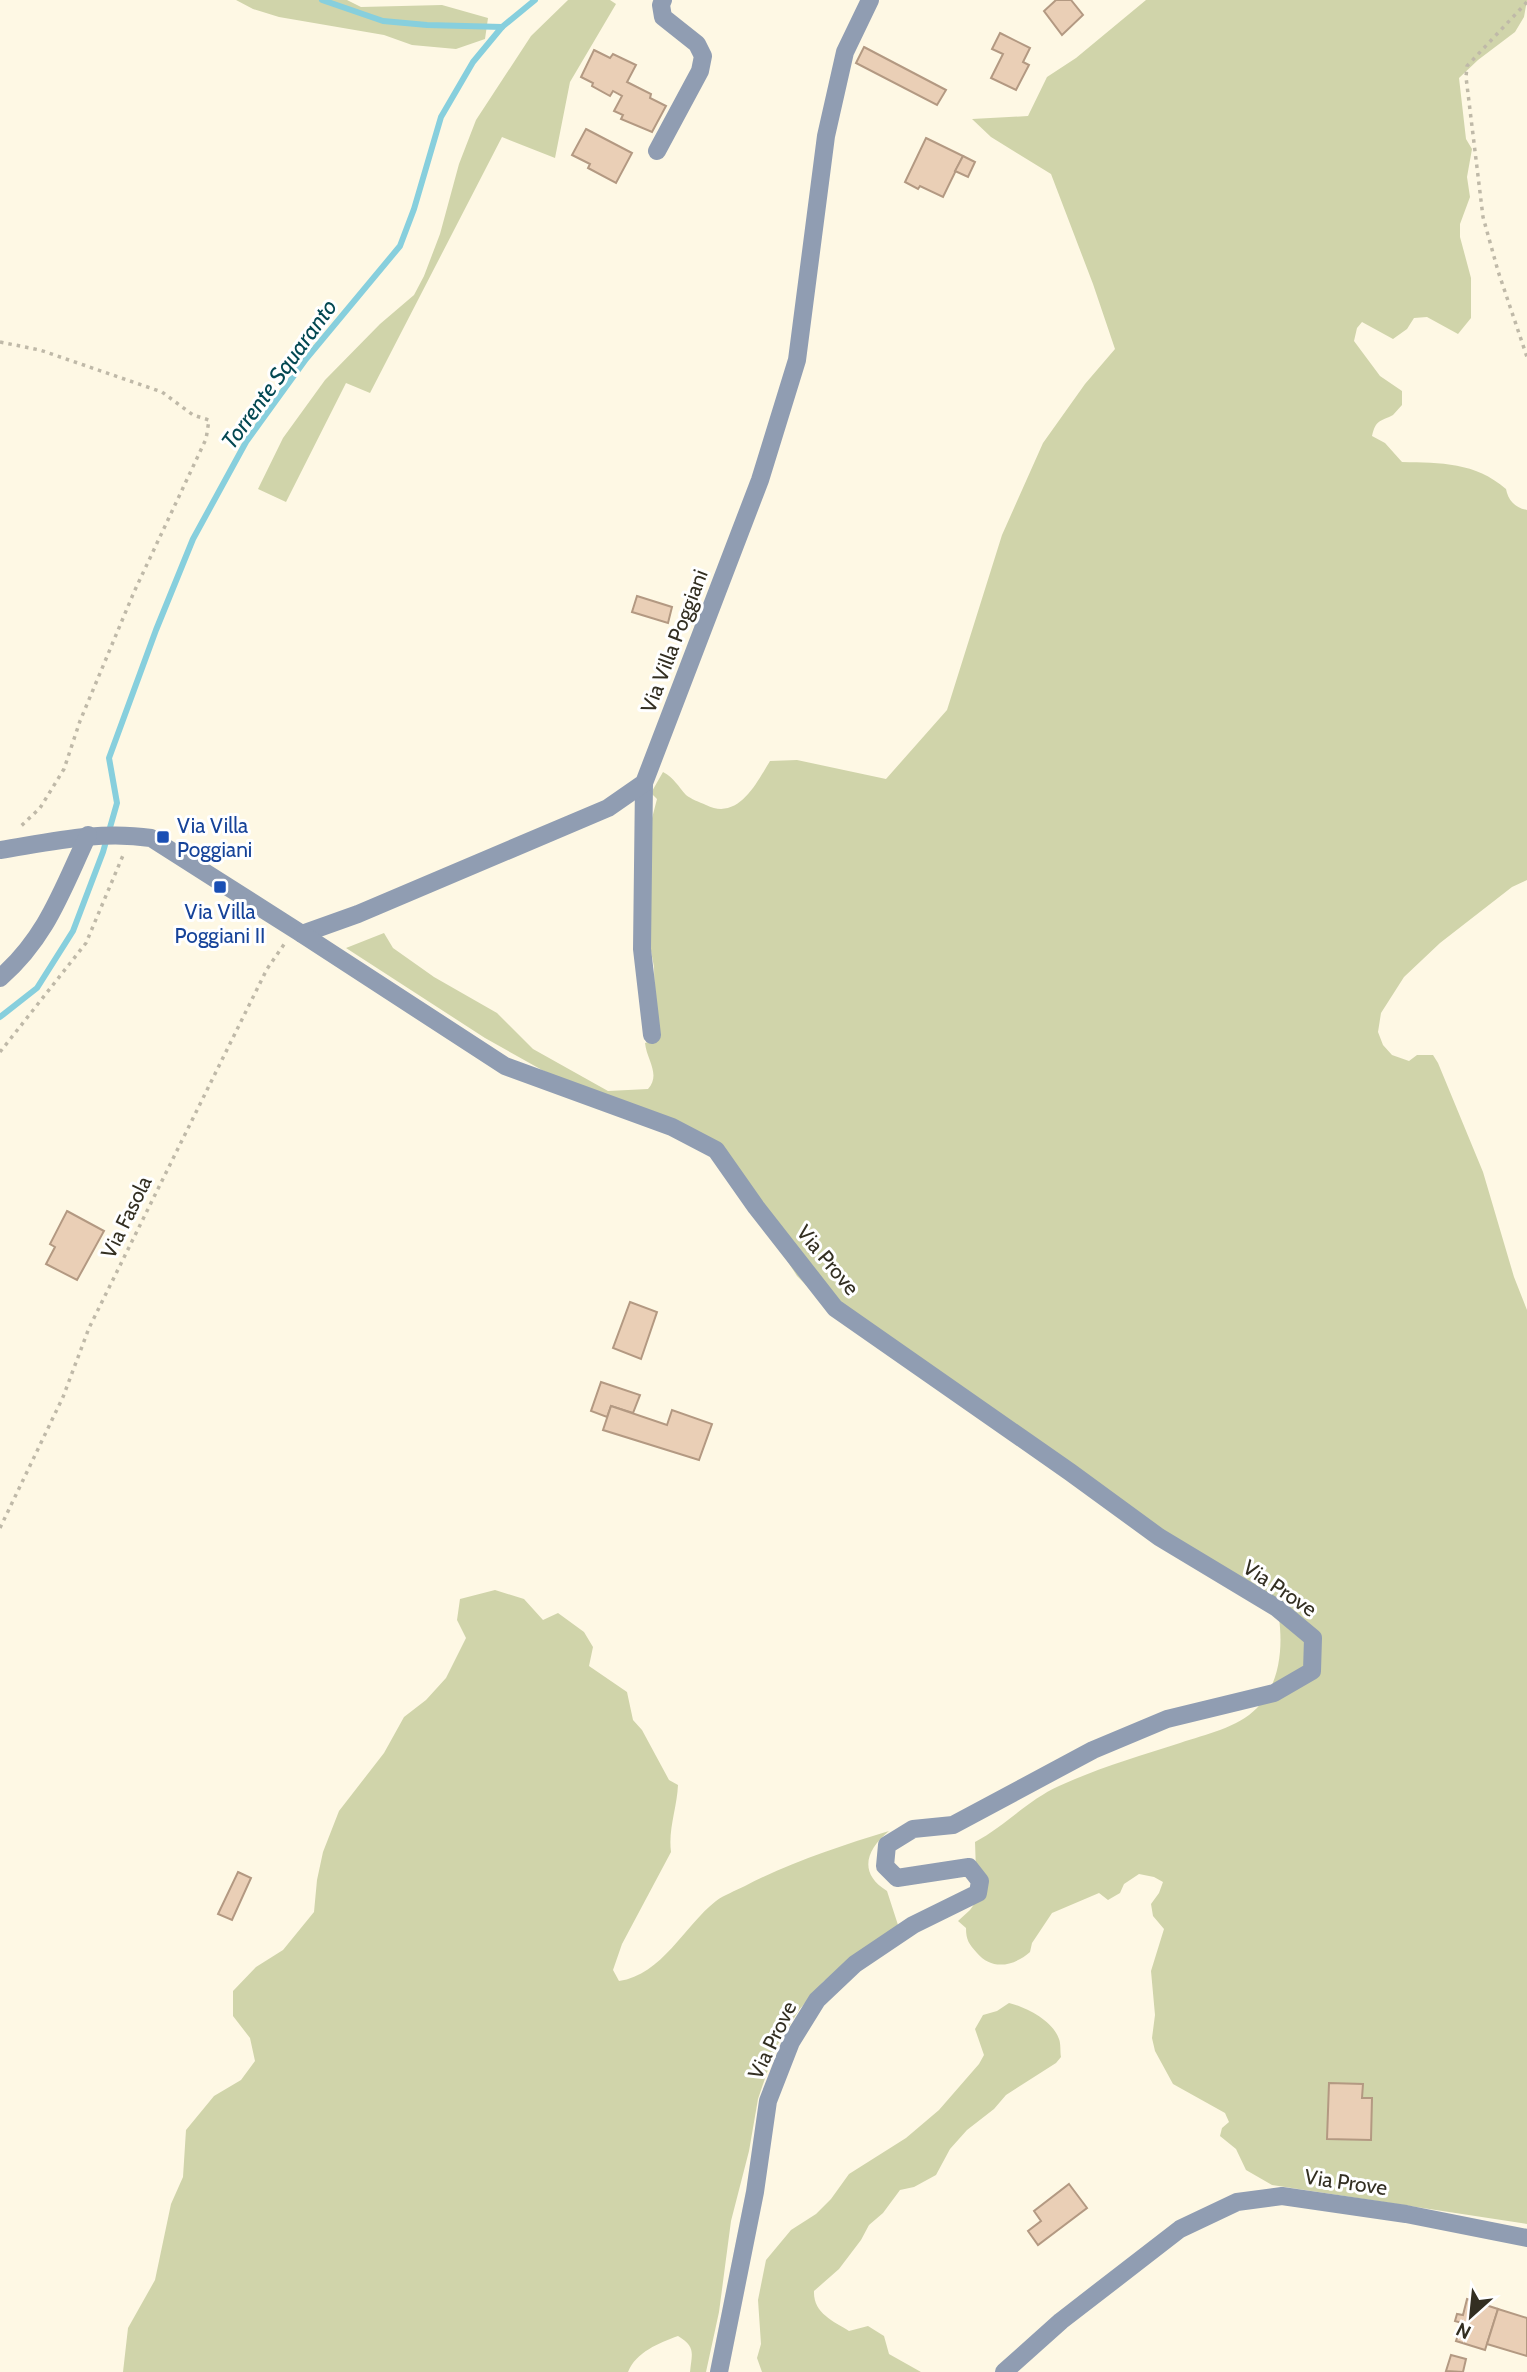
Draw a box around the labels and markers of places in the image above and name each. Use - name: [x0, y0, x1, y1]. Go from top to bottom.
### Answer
- place label: Via Villa Poggiani: [177, 813, 252, 862]
- marker: Via Villa Poggiani: [155, 829, 171, 845]
- marker: Via Villa Poggiani II: [212, 879, 228, 895]
- place label: Via Villa Poggiani II: [175, 899, 265, 948]

